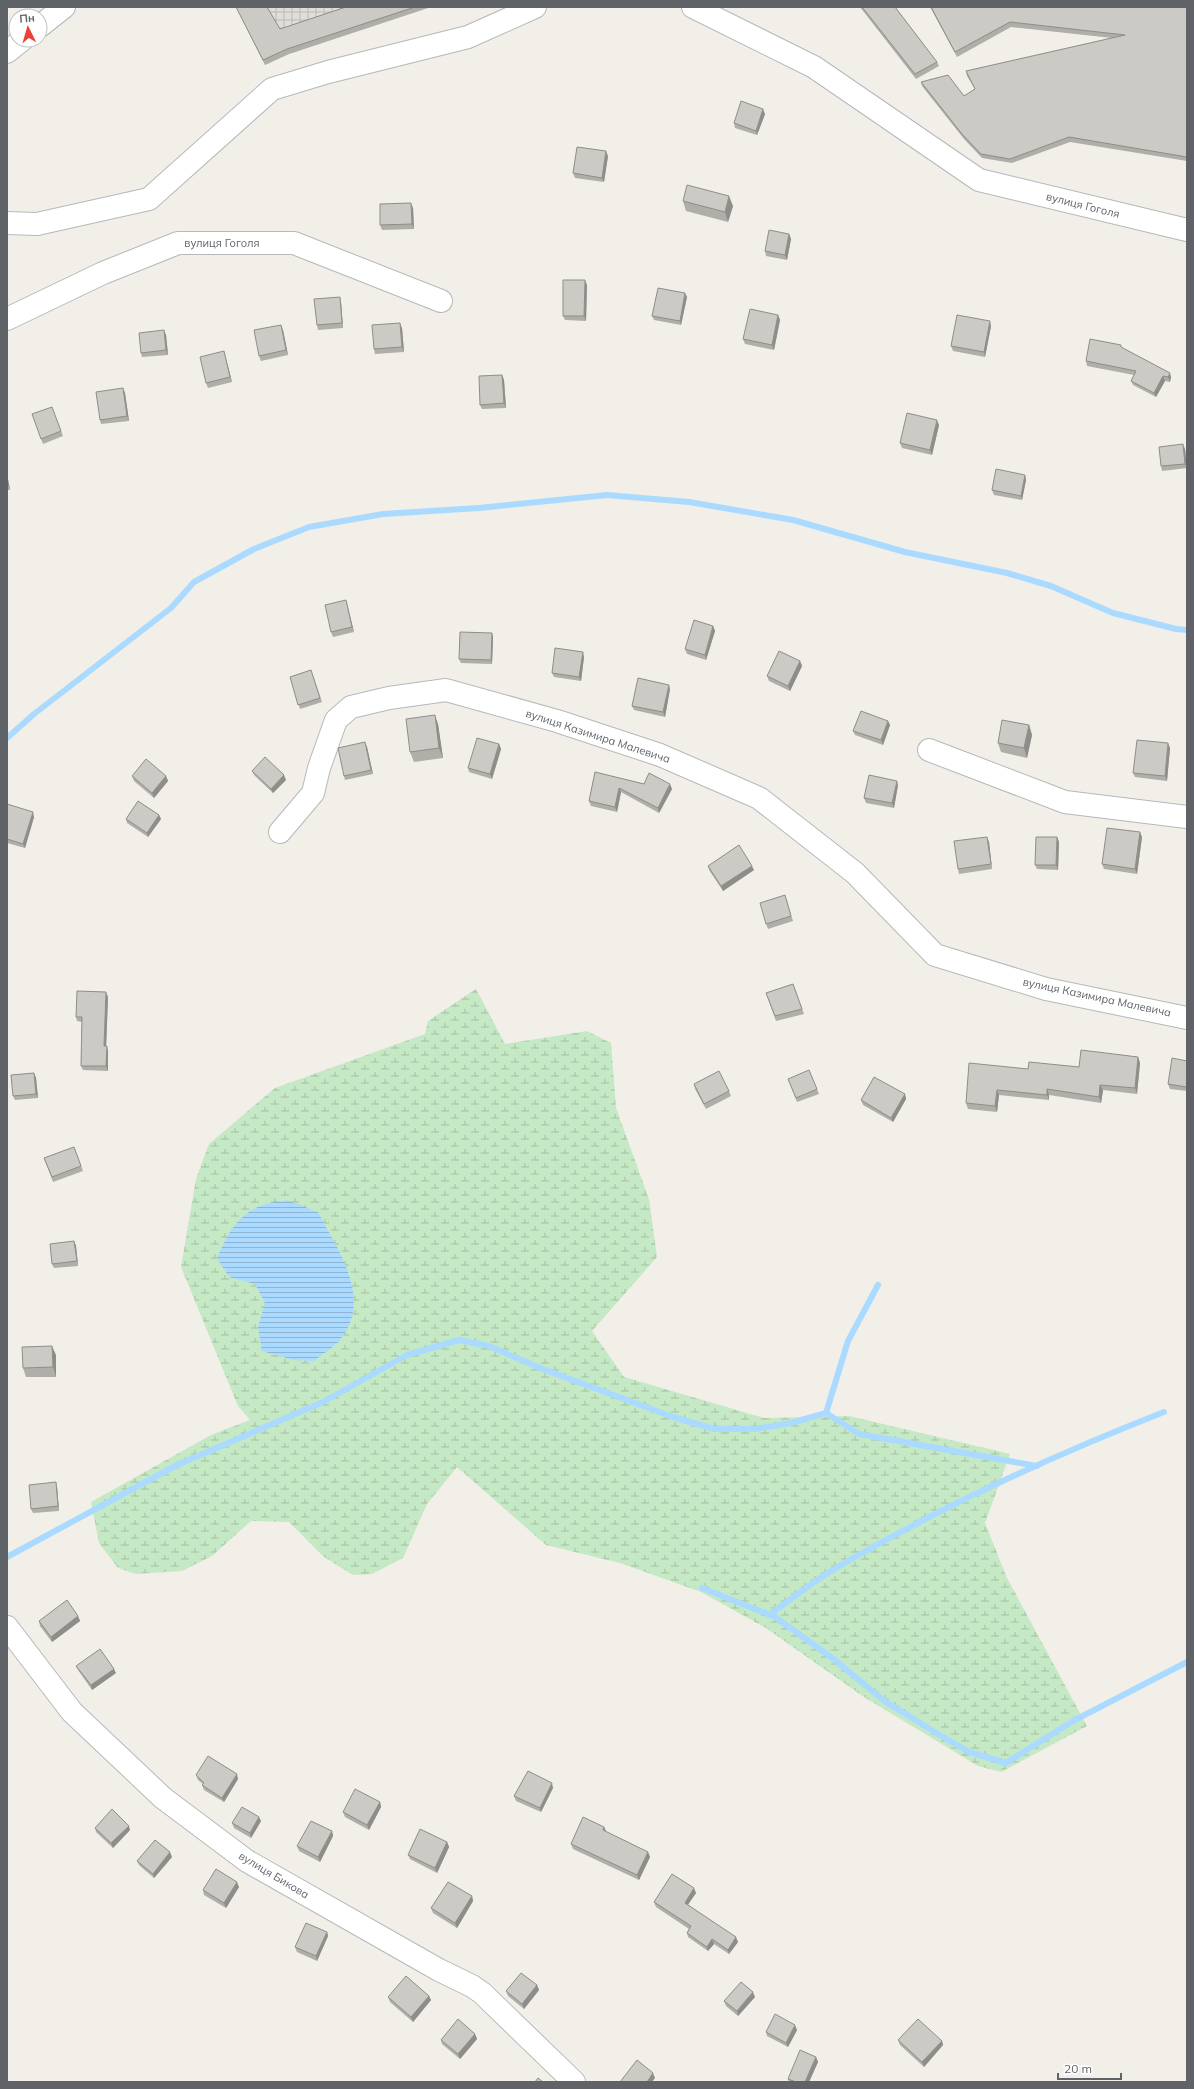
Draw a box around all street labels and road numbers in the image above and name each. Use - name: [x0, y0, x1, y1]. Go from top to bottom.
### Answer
- street label: вулиця Гоголя: [1045, 189, 1121, 221]
- street label: вулиця Гоголя: [184, 236, 260, 250]
- street label: вулиця Казимира Малевича: [524, 706, 672, 766]
- street label: вулиця Казимира Малевича: [1022, 974, 1172, 1020]
- street label: вулиця Бикова: [236, 1849, 312, 1901]

